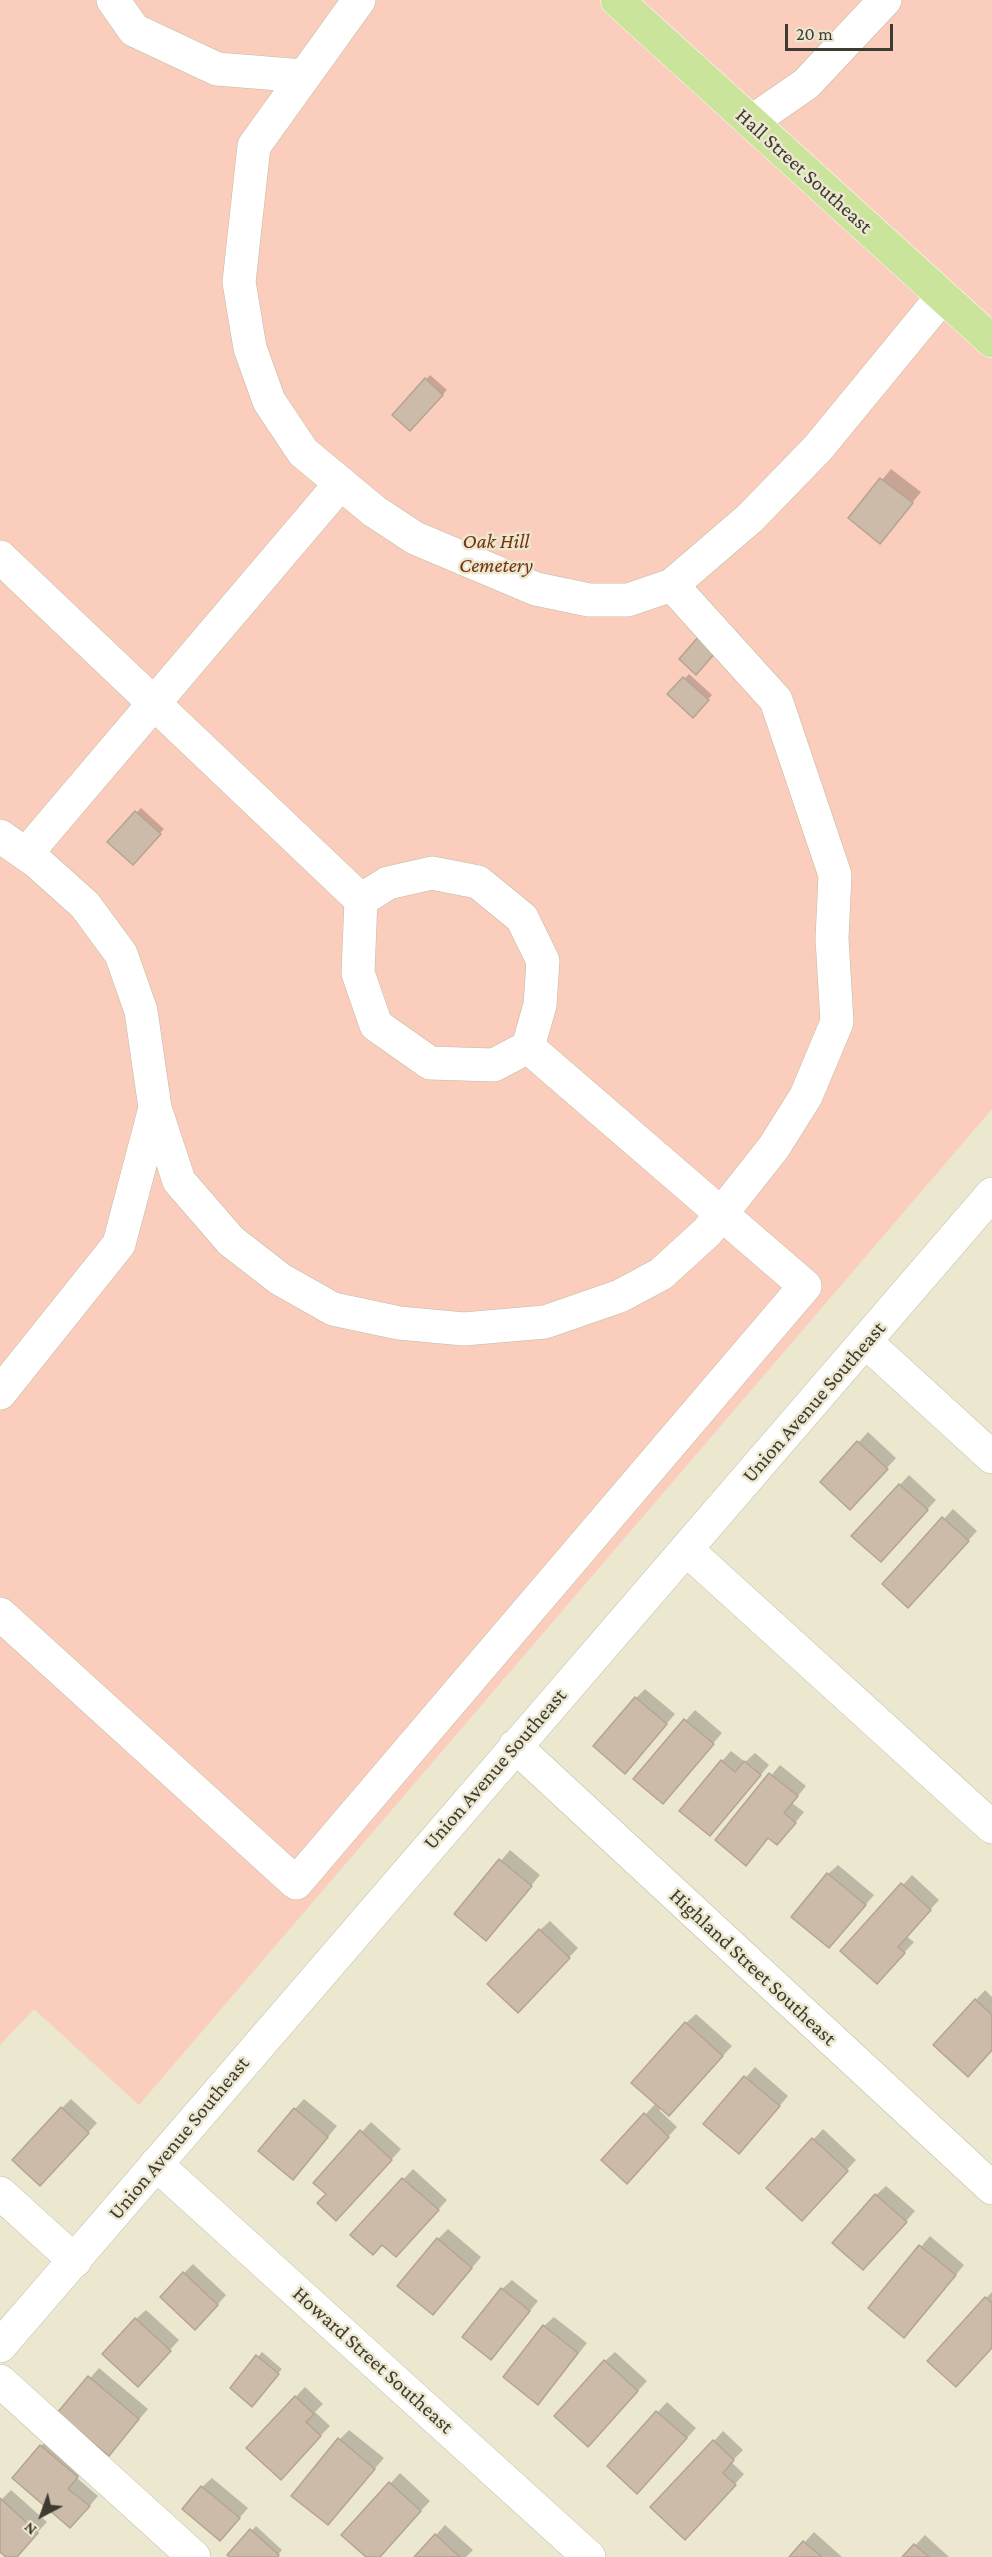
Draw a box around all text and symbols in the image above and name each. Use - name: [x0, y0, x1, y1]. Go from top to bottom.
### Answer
- scale bar: [788, 12, 896, 50]
- text: 20 m: [796, 24, 833, 44]
- street label: Hall Street Southeast: [730, 103, 878, 239]
- park label: Oak Hill Cemetery: [459, 529, 533, 579]
- street label: Union Avenue Southeast: [737, 1316, 891, 1488]
- street label: Union Avenue Southeast: [418, 1683, 572, 1855]
- street label: Highland Street Southeast: [664, 1883, 842, 2051]
- street label: Union Avenue Southeast: [103, 2051, 255, 2225]
- street label: Howard Street Southeast: [287, 2281, 459, 2439]
- north arrow: [12, 2485, 72, 2545]
- text: N: [20, 2519, 40, 2539]

